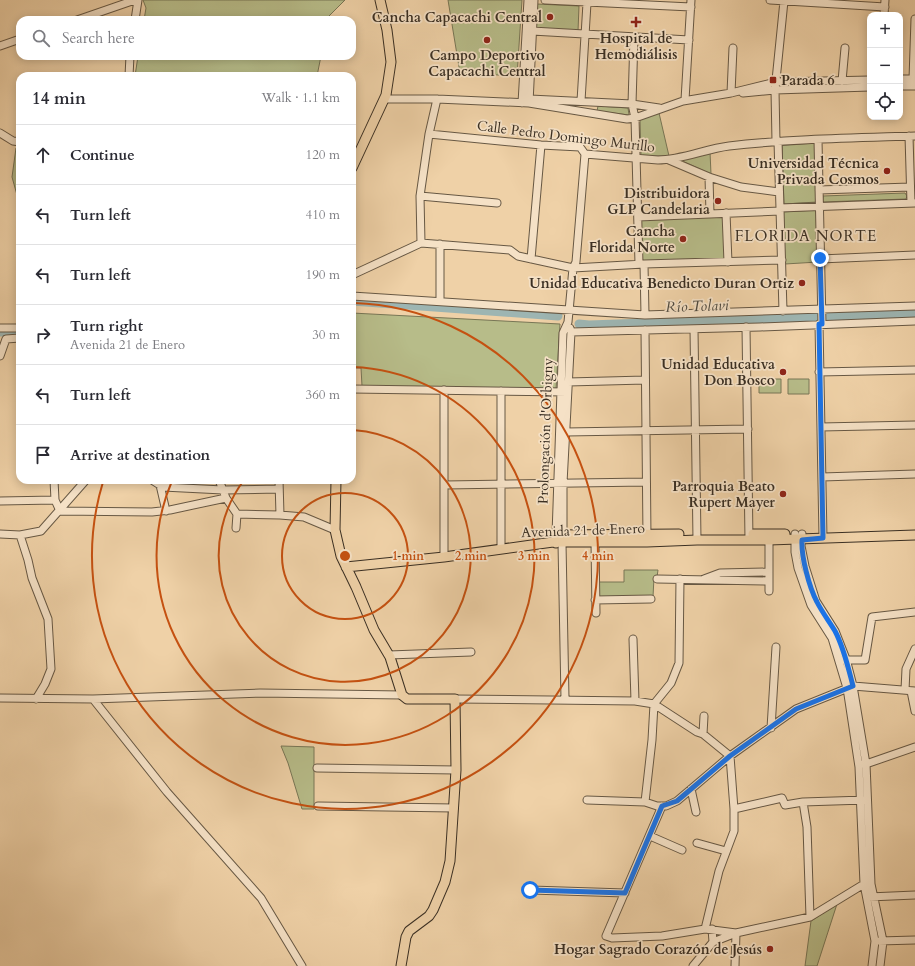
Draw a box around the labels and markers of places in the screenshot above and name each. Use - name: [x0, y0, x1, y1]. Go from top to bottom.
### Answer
- place label: Cancha Capacachi Central: [372, 8, 542, 27]
- marker: Cancha Capacachi Central: [545, 12, 555, 22]
- marker: Hospital de Hemodiálisis: [630, 16, 642, 28]
- place label: Hospital de Hemodiálisis: [595, 29, 677, 64]
- marker: Campo Deportivo Capacachi Central: [482, 35, 492, 45]
- place label: Campo Deportivo Capacachi Central: [428, 46, 546, 81]
- place label: Parada 6: [781, 71, 835, 90]
- marker: Parada 6: [768, 75, 778, 85]
- place label: Universidad Técnica Privada Cosmos: [748, 154, 879, 189]
- marker: Universidad Técnica Privada Cosmos: [882, 166, 892, 176]
- place label: Distribuidora GLP Candelaria: [607, 184, 710, 219]
- marker: Distribuidora GLP Candelaria: [713, 196, 723, 206]
- place label: Cancha Florida Norte: [589, 222, 675, 257]
- marker: Cancha Florida Norte: [678, 234, 688, 244]
- place label: Unidad Educativa Benedicto Duran Ortiz: [529, 274, 794, 293]
- marker: Unidad Educativa Benedicto Duran Ortiz: [797, 278, 807, 288]
- place label: Unidad Educativa Don Bosco: [661, 355, 775, 390]
- marker: Unidad Educativa Don Bosco: [778, 367, 788, 377]
- place label: Parroquia Beato Rupert Mayer: [672, 477, 775, 512]
- marker: Parroquia Beato Rupert Mayer: [778, 489, 788, 499]
- centre of rings: [338, 549, 352, 563]
- place label: Hogar Sagrado Corazón de Jesús: [554, 940, 762, 959]
- marker: Hogar Sagrado Corazón de Jesús: [765, 944, 775, 954]

